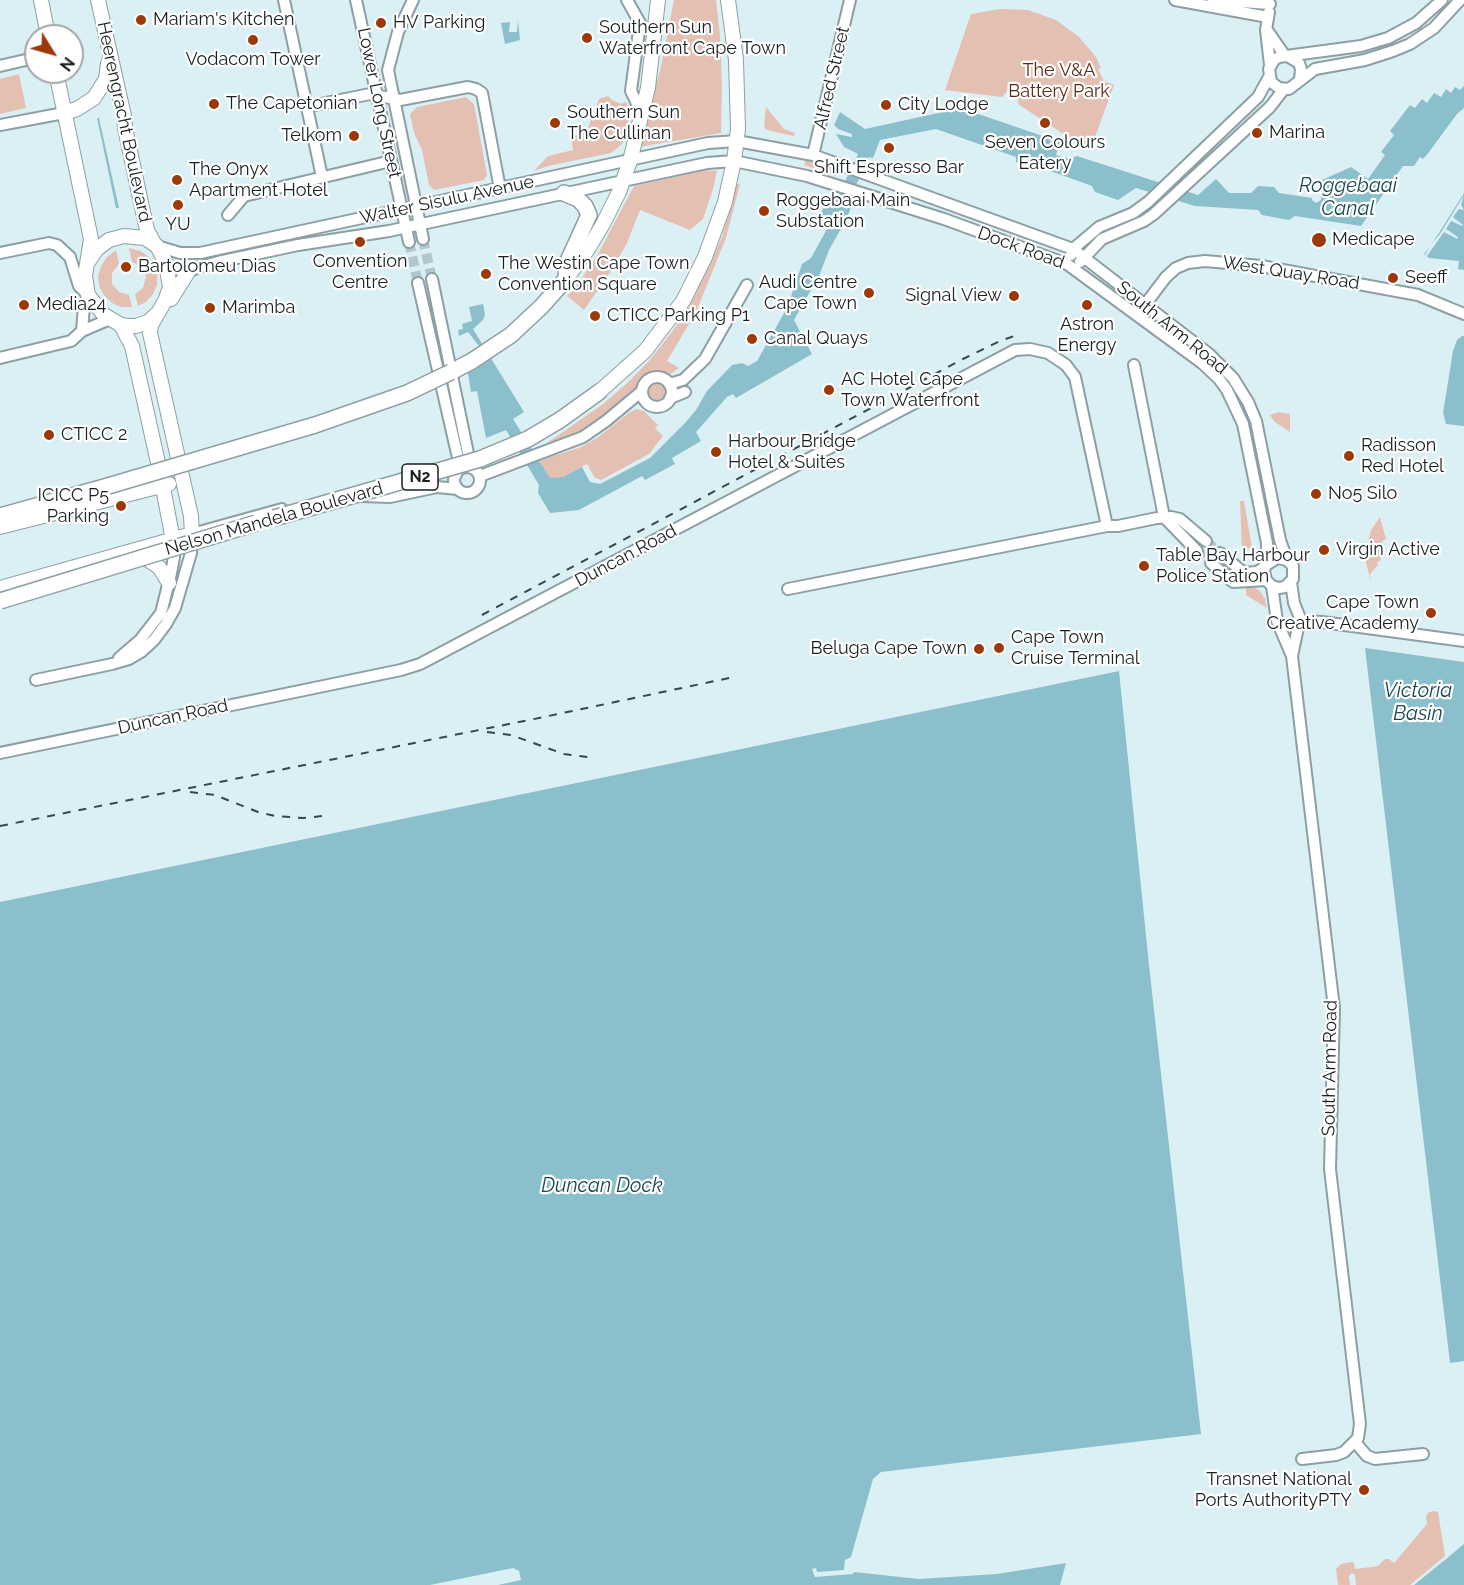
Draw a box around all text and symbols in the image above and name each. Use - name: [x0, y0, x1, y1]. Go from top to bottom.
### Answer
- place label: Mariam's Kitchen: [153, 9, 294, 31]
- place label: HV Parking: [393, 12, 485, 34]
- marker: Mariam's Kitchen: [134, 13, 148, 27]
- marker: HV Parking: [374, 16, 388, 30]
- place label: Southern Sun Waterfront Cape Town: [599, 17, 786, 60]
- street label: Heerengracht Boulevard: [92, 20, 156, 224]
- north arrow: [24, 24, 84, 84]
- street label: Alfred Street: [810, 24, 854, 132]
- street label: Lower Long Street: [352, 26, 406, 180]
- marker: Southern Sun Waterfront Cape Town: [580, 31, 594, 45]
- marker: Vodacom Tower: [246, 33, 260, 47]
- place label: Vodacom Tower: [186, 49, 320, 71]
- text: N: [56, 53, 78, 75]
- park label: The V&A Battery Park: [1008, 60, 1110, 103]
- place label: The Capetonian: [226, 93, 358, 115]
- place label: City Lodge: [898, 94, 989, 116]
- marker: The Capetonian: [207, 97, 221, 111]
- marker: City Lodge: [879, 98, 893, 112]
- place label: Southern Sun The Cullinan: [567, 102, 680, 144]
- marker: Southern Sun The Cullinan: [548, 116, 562, 130]
- marker: Seven Colours Eatery: [1038, 116, 1052, 130]
- place label: Marina: [1269, 122, 1325, 144]
- place label: Telkom: [281, 125, 342, 147]
- marker: Marina: [1250, 126, 1264, 140]
- marker: Telkom: [347, 129, 361, 143]
- place label: Seven Colours Eatery: [985, 132, 1105, 174]
- marker: Shift Espresso Bar: [882, 141, 896, 155]
- place label: Shift Espresso Bar: [814, 157, 964, 179]
- place label: The Onyx Apartment Hotel: [189, 159, 328, 201]
- street label: Walter Sisulu Avenue: [358, 171, 536, 229]
- marker: The Onyx Apartment Hotel: [170, 173, 184, 187]
- water label: Roggebaai Canal: [1299, 174, 1397, 221]
- place label: Roggebaai Main Substation: [776, 190, 910, 232]
- marker: YU: [171, 198, 185, 212]
- marker: Roggebaai Main Substation: [757, 204, 771, 218]
- place label: YU: [165, 214, 191, 236]
- street label: Dock Road: [975, 222, 1067, 274]
- place label: Medicape: [1332, 229, 1415, 251]
- marker: Medicape: [1310, 231, 1328, 249]
- marker: Convention Centre: [353, 235, 367, 249]
- place label: Convention Centre: [313, 251, 407, 294]
- street label: West Quay Road: [1221, 251, 1361, 295]
- place label: The Westin Cape Town Convention Square: [498, 253, 689, 296]
- place label: Bartolomeu Dias: [138, 256, 276, 278]
- marker: Bartolomeu Dias: [119, 260, 133, 274]
- marker: The Westin Cape Town Convention Square: [479, 267, 493, 281]
- place label: Seeff: [1405, 267, 1447, 289]
- marker: Seeff: [1386, 271, 1400, 285]
- place label: Audi Centre Cape Town: [759, 272, 857, 314]
- street label: South Arm Road: [1112, 277, 1232, 379]
- place label: Signal View: [905, 285, 1002, 307]
- marker: Audi Centre Cape Town: [862, 286, 876, 300]
- marker: Signal View: [1007, 289, 1021, 303]
- place label: Media24: [36, 294, 106, 316]
- place label: Marimba: [222, 297, 295, 319]
- marker: Media24: [17, 298, 31, 312]
- marker: Astron Energy: [1080, 298, 1094, 312]
- marker: Marimba: [203, 301, 217, 315]
- place label: CTICC Parking P1: [607, 305, 750, 327]
- marker: CTICC Parking P1: [588, 309, 602, 323]
- place label: Astron Energy: [1058, 314, 1116, 356]
- place label: Canal Quays: [764, 328, 868, 350]
- marker: Canal Quays: [745, 332, 759, 346]
- place label: AC Hotel Cape Town Waterfront: [841, 369, 980, 412]
- marker: AC Hotel Cape Town Waterfront: [822, 383, 836, 397]
- place label: CTICC 2: [61, 424, 127, 446]
- marker: CTICC 2: [42, 428, 56, 442]
- place label: Harbour Bridge Hotel & Suites: [728, 431, 856, 474]
- place label: Radisson Red Hotel: [1361, 435, 1444, 478]
- marker: Harbour Bridge Hotel & Suites: [709, 445, 723, 459]
- marker: Radisson Red Hotel: [1342, 449, 1356, 463]
- road number: N2: [402, 464, 438, 490]
- street label: Nelson Mandela Boulevard: [163, 478, 385, 560]
- place label: No5 Silo: [1328, 483, 1397, 505]
- place label: ICICC P5 Parking: [38, 485, 109, 528]
- marker: No5 Silo: [1309, 487, 1323, 501]
- marker: ICICC P5 Parking: [114, 499, 128, 513]
- street label: Duncan Road: [571, 520, 681, 592]
- place label: Virgin Active: [1336, 539, 1440, 561]
- marker: Virgin Active: [1317, 543, 1331, 557]
- place label: Table Bay Harbour Police Station: [1156, 545, 1310, 588]
- marker: Table Bay Harbour Police Station: [1137, 559, 1151, 573]
- place label: Cape Town Creative Academy: [1266, 592, 1419, 634]
- marker: Cape Town Creative Academy: [1424, 606, 1438, 620]
- place label: Cape Town Cruise Terminal: [1011, 627, 1140, 670]
- place label: Beluga Cape Town: [810, 638, 967, 660]
- marker: Cape Town Cruise Terminal: [992, 641, 1006, 655]
- marker: Beluga Cape Town: [972, 642, 986, 656]
- water label: Victoria Basin: [1384, 679, 1452, 726]
- street label: Duncan Road: [116, 695, 230, 739]
- street label: South Arm Road: [1318, 1000, 1342, 1136]
- water label: Duncan Dock: [541, 1174, 663, 1198]
- place label: Transnet National Ports AuthorityPTY: [1195, 1469, 1352, 1512]
- marker: Transnet National Ports AuthorityPTY: [1357, 1483, 1371, 1497]

